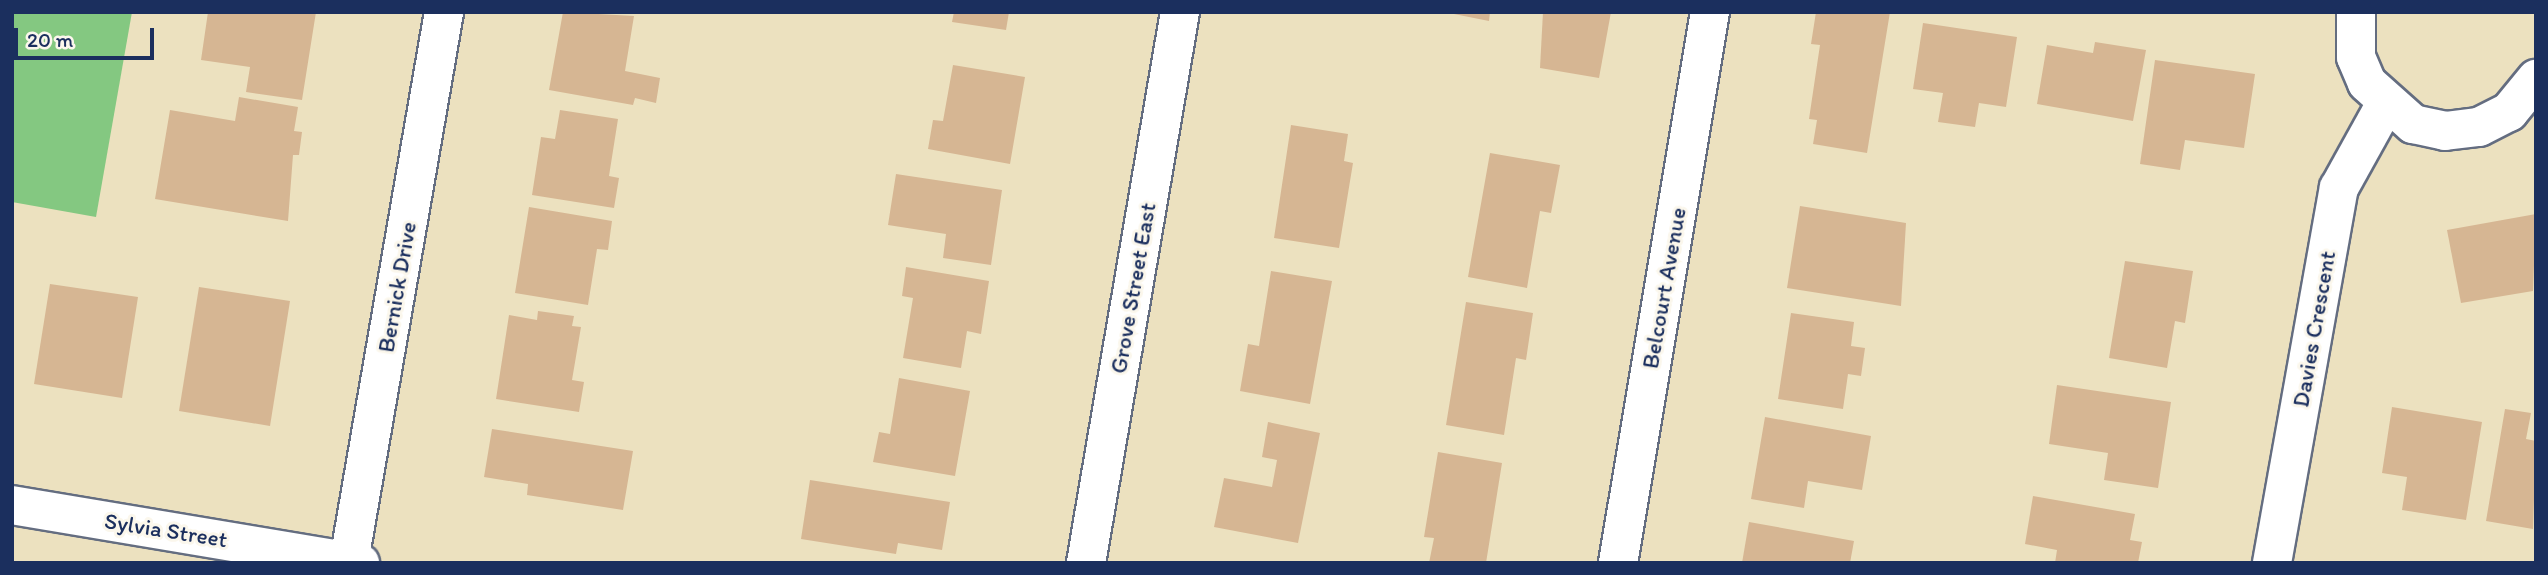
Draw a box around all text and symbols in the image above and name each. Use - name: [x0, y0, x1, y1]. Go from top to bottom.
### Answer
- scale bar: [18, 14, 158, 58]
- text: 20 m: [27, 27, 73, 52]
- street label: Grove Street East: [1104, 200, 1162, 376]
- street label: Belcourt Avenue: [1636, 206, 1692, 370]
- street label: Bernick Drive: [372, 219, 422, 355]
- street label: Davies Crescent: [2287, 249, 2341, 409]
- street label: Sylvia Street: [103, 507, 229, 553]

